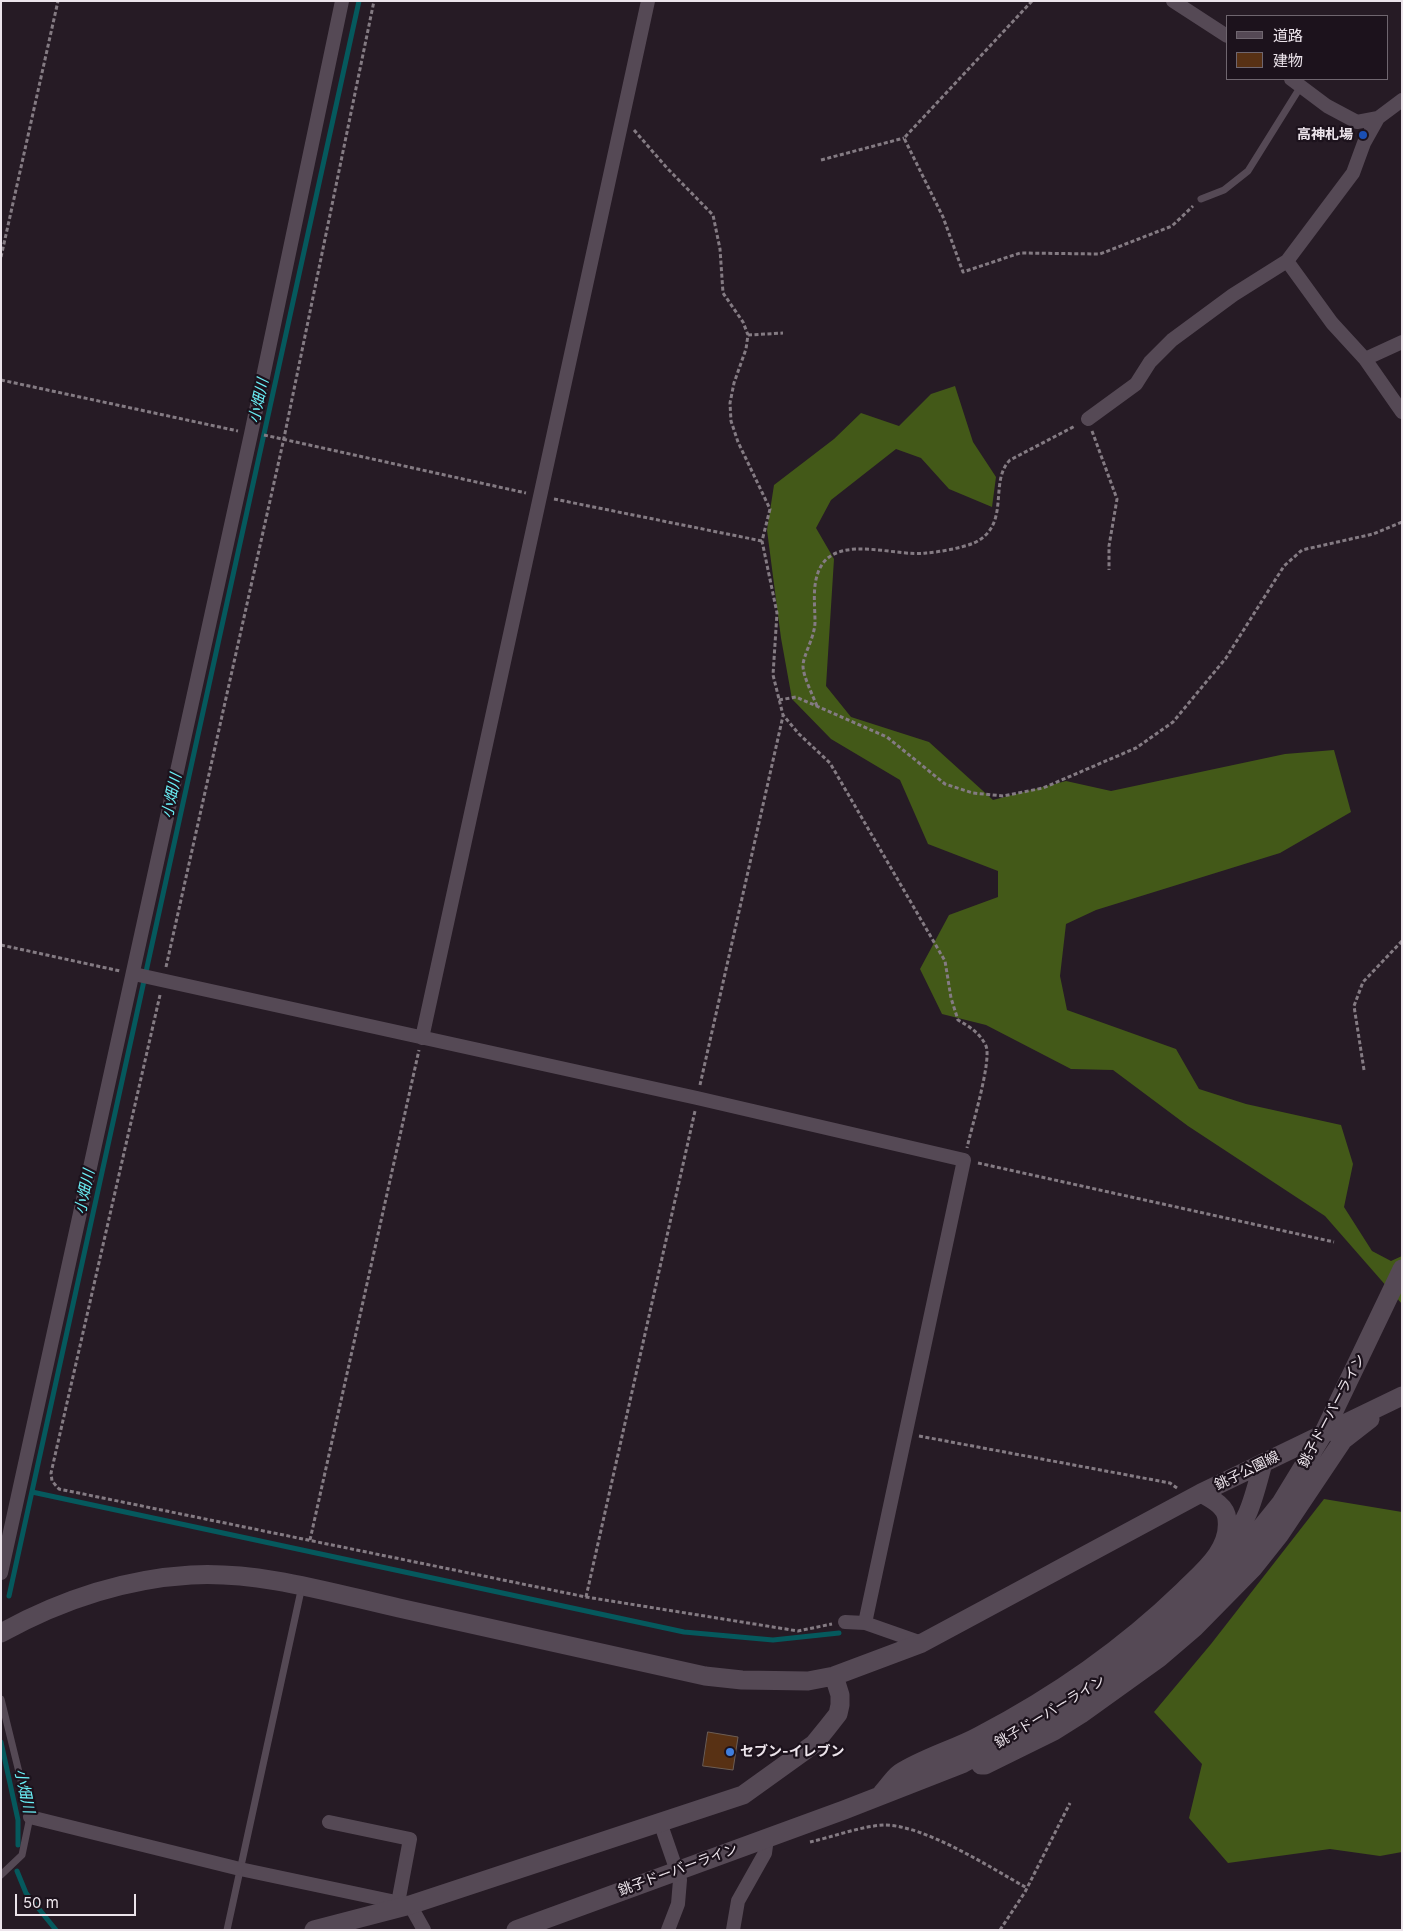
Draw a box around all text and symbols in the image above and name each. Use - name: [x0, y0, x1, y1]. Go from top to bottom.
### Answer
- legend: [1226, 15, 1388, 80]
- text: 道路: [1273, 26, 1303, 45]
- text: 建物: [1273, 51, 1303, 70]
- place label: 高神札場: [1297, 127, 1353, 143]
- marker: 高神札場: [1357, 129, 1369, 141]
- water label: 小畑川: [246, 377, 272, 425]
- water label: 小畑川: [159, 772, 185, 820]
- water label: 小畑川: [72, 1168, 98, 1216]
- street label: 銚子ドーバーライン: [1295, 1351, 1369, 1471]
- street label: 銚子公園線: [1212, 1448, 1282, 1494]
- street label: 銚子ドーバーライン: [992, 1672, 1108, 1752]
- place label: セブン-イレブン: [740, 1744, 845, 1760]
- marker: セブン-イレブン: [724, 1746, 736, 1758]
- water label: 小畑川: [11, 1767, 37, 1815]
- street label: 銚子ドーバーライン: [616, 1841, 740, 1899]
- scale bar: [18, 1884, 139, 1916]
- text: 50 m: [23, 1893, 59, 1912]

